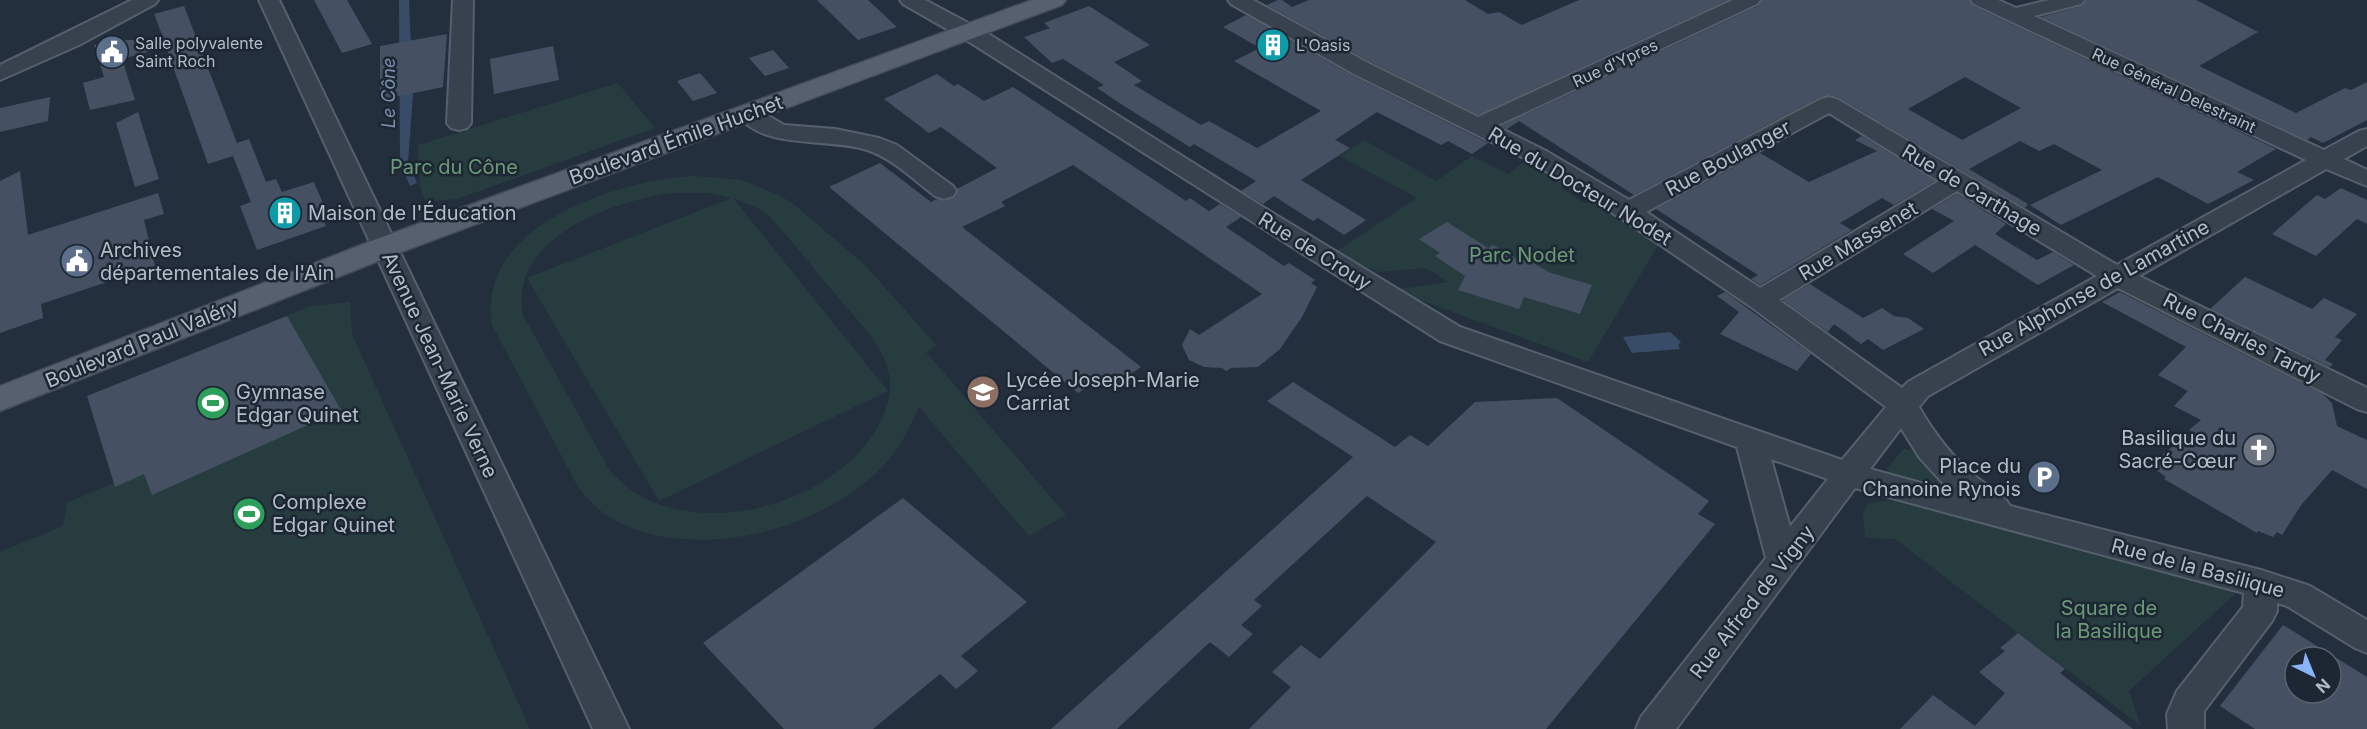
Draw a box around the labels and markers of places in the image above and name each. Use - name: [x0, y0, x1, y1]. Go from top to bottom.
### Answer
- building icon: L'Oasis: [1255, 27, 1291, 63]
- place label: Salle polyvalente Saint Roch: [135, 33, 263, 71]
- public building icon: Salle polyvalente Saint Roch: [94, 34, 130, 70]
- place label: L'Oasis: [1296, 35, 1350, 55]
- building icon: Maison de l'Éducation: [267, 195, 303, 231]
- place label: Maison de l'Éducation: [308, 200, 517, 225]
- place label: Archives départementales de l'Ain: [100, 238, 334, 285]
- public building icon: Archives départementales de l'Ain: [59, 243, 95, 279]
- place label: Lycée Joseph-Marie Carriat: [1006, 368, 1200, 415]
- school or university icon: Lycée Joseph-Marie Carriat: [965, 374, 1001, 410]
- place label: Gymnase Edgar Quinet: [236, 380, 359, 427]
- sports icon: Gymnase Edgar Quinet: [195, 385, 231, 421]
- place label: Basilique du Sacré-Cœur: [2119, 426, 2236, 473]
- church icon: Basilique du Sacré-Cœur: [2241, 432, 2277, 468]
- place label: Place du Chanoine Rynois: [1862, 454, 2021, 501]
- parking icon: Place du Chanoine Rynois: [2026, 459, 2062, 495]
- place label: Complexe Edgar Quinet: [272, 490, 395, 537]
- sports icon: Complexe Edgar Quinet: [231, 496, 267, 532]

